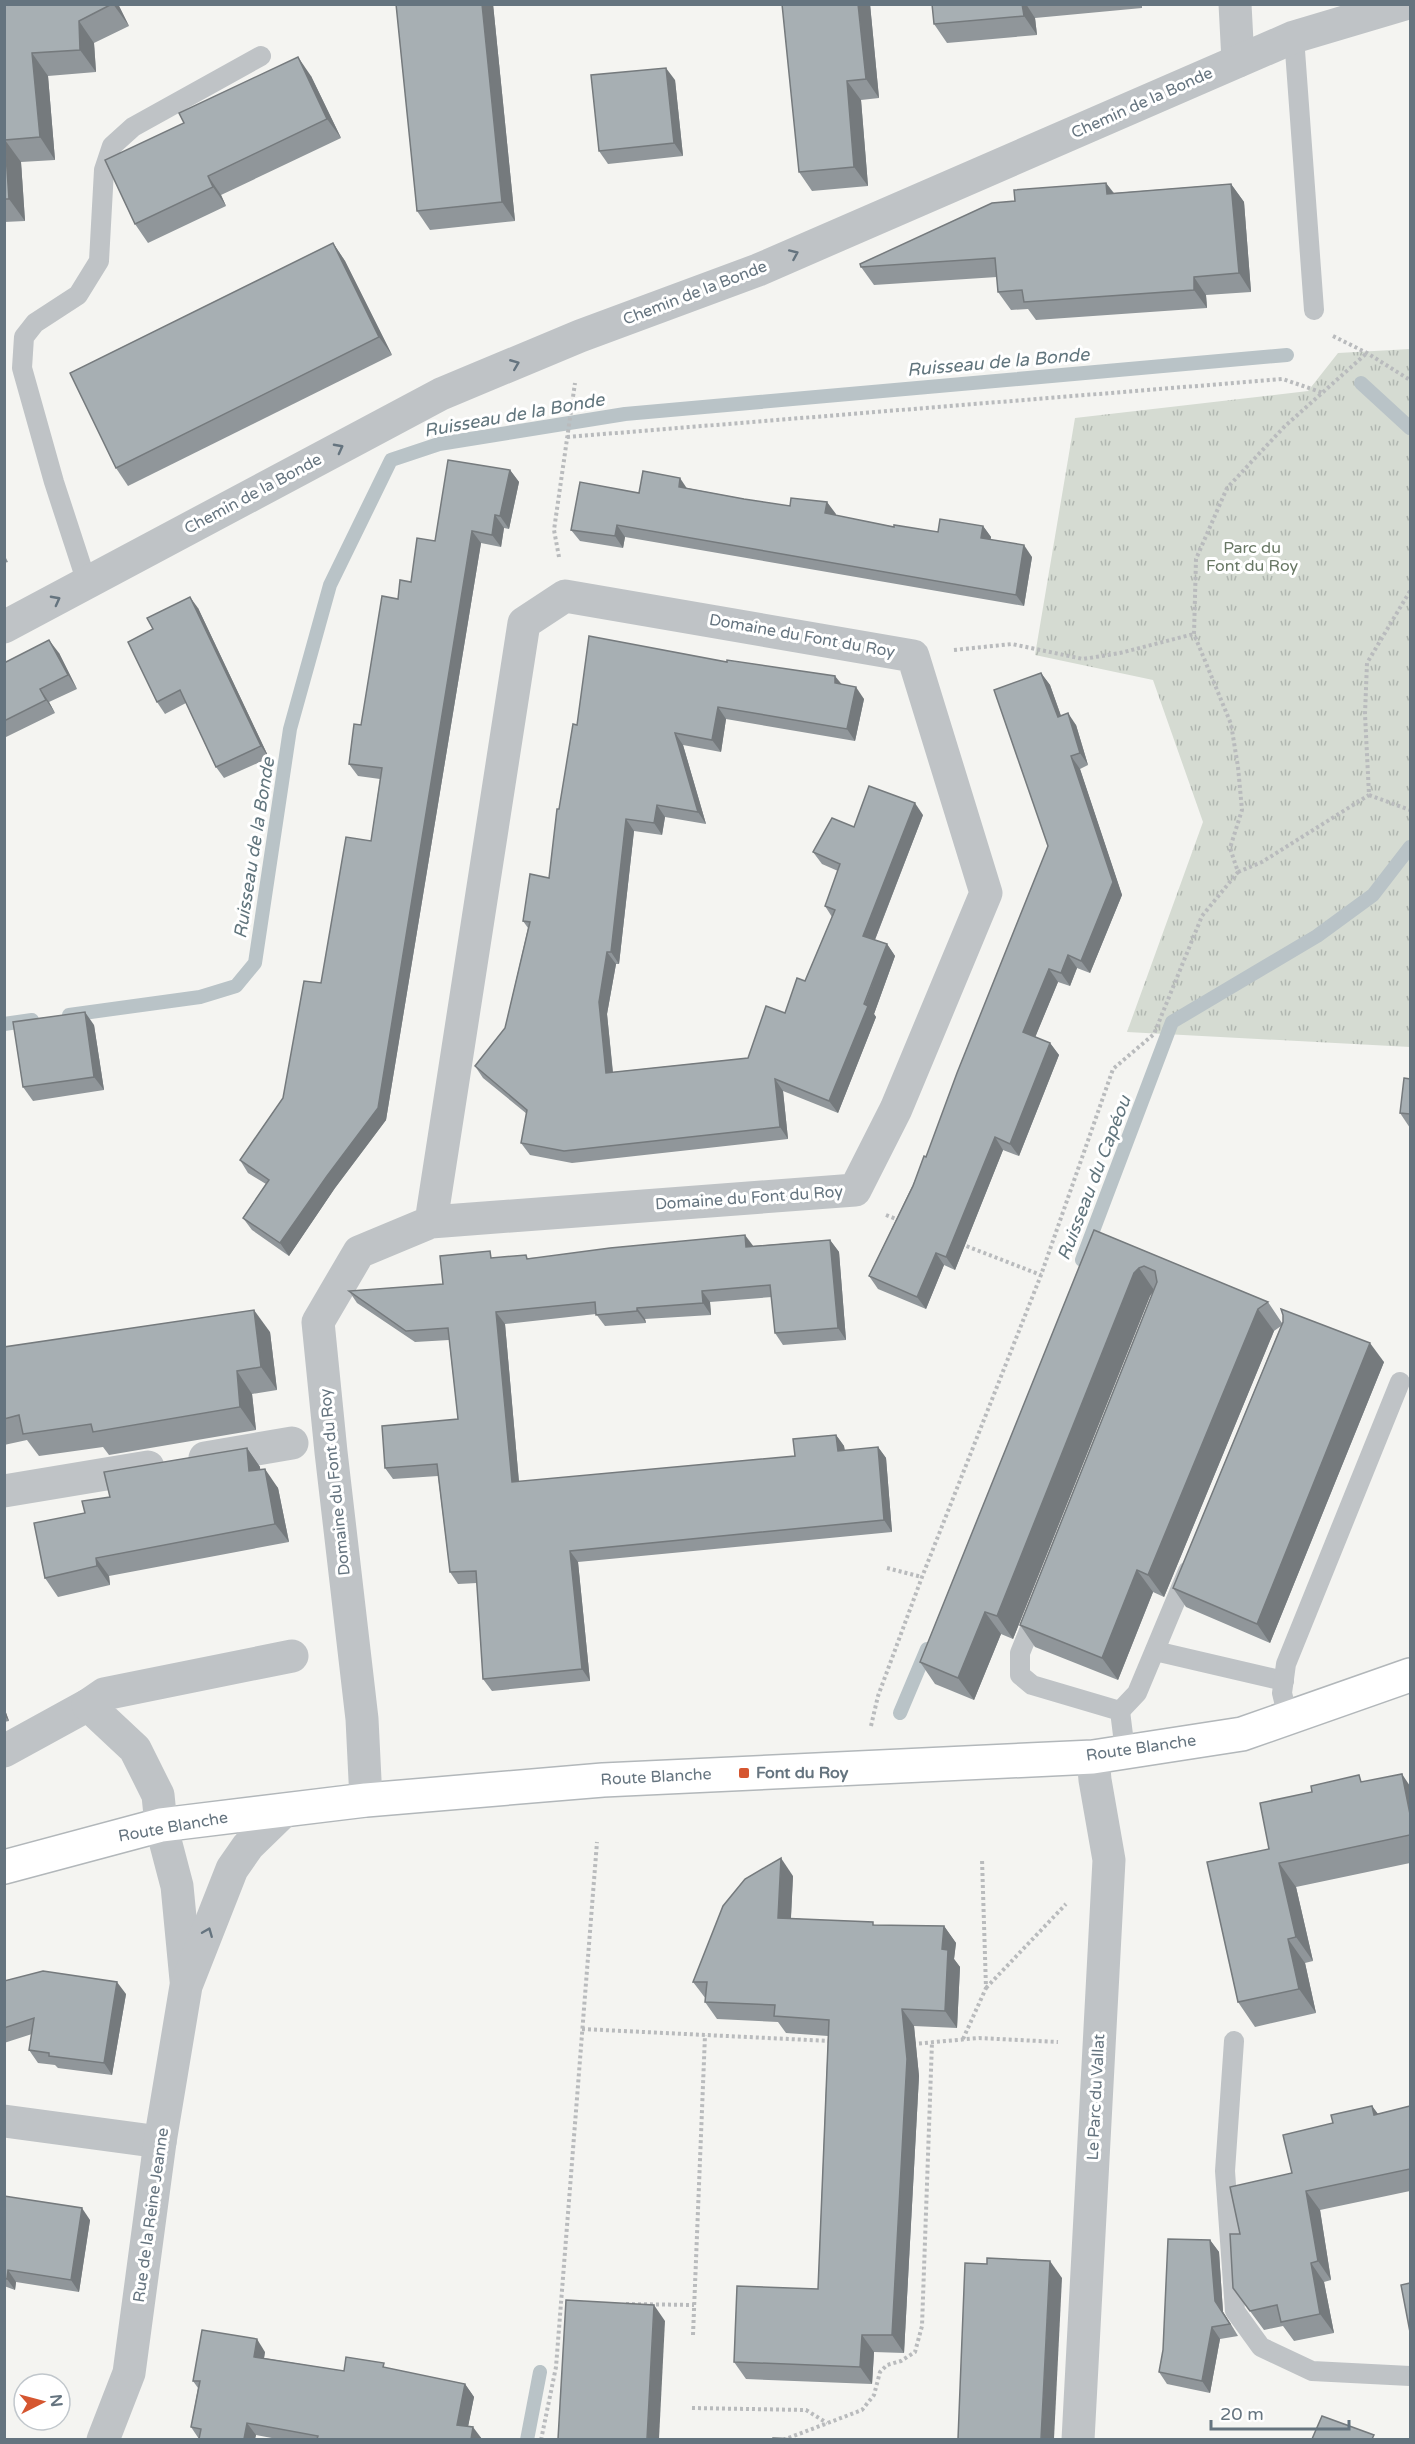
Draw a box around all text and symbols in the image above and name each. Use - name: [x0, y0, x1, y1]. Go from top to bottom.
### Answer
- street label: Chemin de la Bonde: [1068, 63, 1216, 143]
- one-way arrow: [787, 249, 798, 261]
- street label: Chemin de la Bonde: [620, 256, 770, 330]
- water label: Ruisseau de la Bonde: [906, 343, 1091, 381]
- one-way arrow: [508, 359, 519, 371]
- water label: Ruisseau de la Bonde: [422, 388, 607, 442]
- one-way arrow: [333, 444, 343, 455]
- street label: Chemin de la Bonde: [181, 449, 325, 539]
- park label: Parc du Font du Roy: [1206, 538, 1299, 576]
- one-way arrow: [50, 596, 60, 607]
- street label: Domaine du Font du Roy: [708, 610, 897, 662]
- water label: Ruisseau de la Bonde: [229, 755, 279, 940]
- water label: Ruisseau du Capéou: [1052, 1092, 1136, 1263]
- street label: Domaine du Font du Roy: [654, 1181, 844, 1215]
- street label: Domaine du Font du Roy: [315, 1387, 355, 1577]
- street label: Route Blanche: [1085, 1730, 1197, 1766]
- place label: Font du Roy: [756, 1763, 849, 1783]
- street label: Route Blanche: [600, 1764, 712, 1790]
- marker: Font du Roy: [737, 1766, 751, 1780]
- street label: Route Blanche: [117, 1808, 229, 1846]
- one-way arrow: [201, 1927, 213, 1938]
- street label: Le Parc du Vallat: [1083, 2033, 1109, 2161]
- street label: Rue de la Reine Jeanne: [129, 2126, 173, 2304]
- north arrow: [12, 2372, 72, 2432]
- text: N: [45, 2393, 67, 2408]
- scale bar: [1211, 2393, 1349, 2431]
- text: 20 m: [1220, 2403, 1264, 2425]

